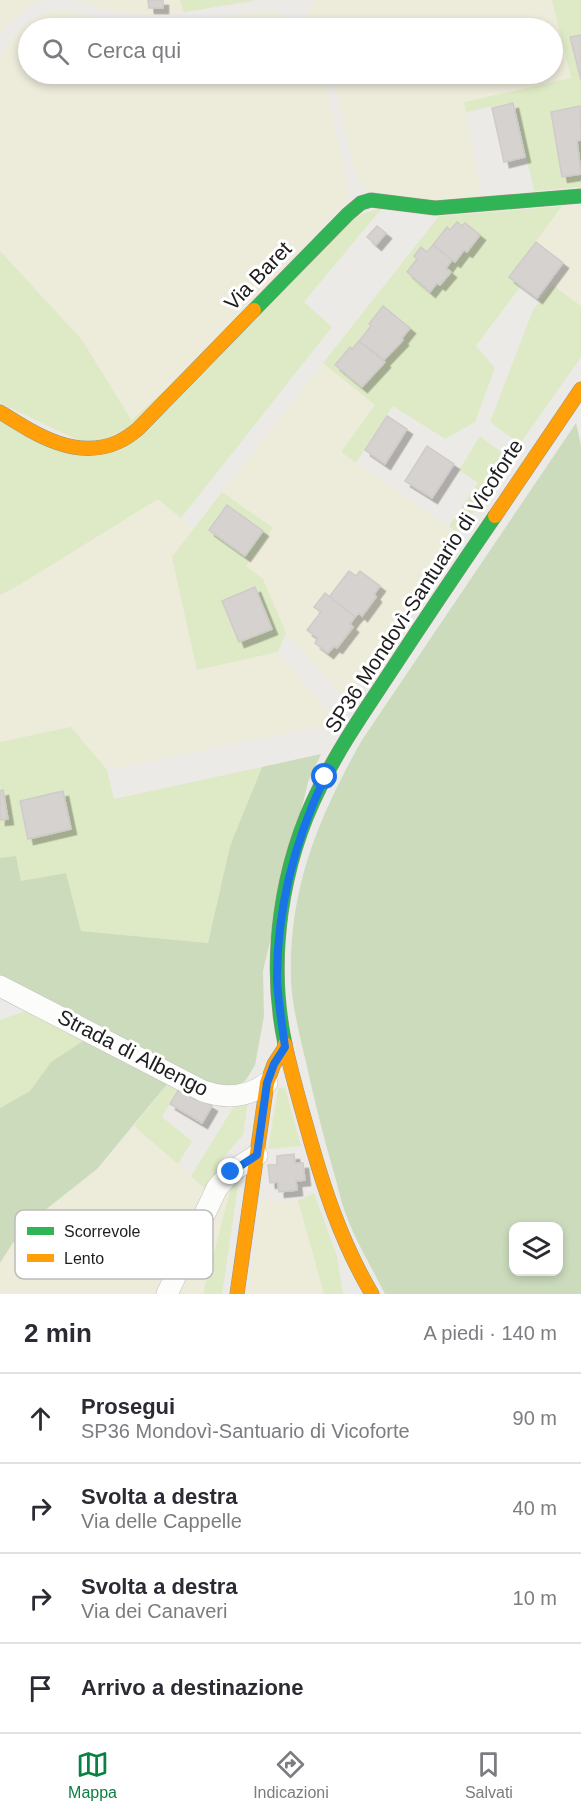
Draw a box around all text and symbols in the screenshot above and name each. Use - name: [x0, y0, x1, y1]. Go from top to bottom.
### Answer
- search box: [18, 18, 563, 84]
- icon: search: [39, 35, 72, 68]
- text: Cerca qui: [87, 38, 181, 63]
- street label: Via Baret: [219, 237, 296, 315]
- street label: SP36 Mondovì-Santuario di Vicoforte: [320, 435, 527, 737]
- route start: [311, 763, 337, 789]
- street label: Strada di Albengo: [54, 1005, 212, 1100]
- route end: [217, 1158, 243, 1184]
- legend: [15, 1210, 213, 1279]
- map controls: [509, 1222, 563, 1276]
- button: layers: [509, 1222, 563, 1276]
- text: Scorrevole: [64, 1223, 141, 1240]
- text: Lento: [64, 1250, 104, 1267]
- text: 2 min: [24, 1318, 92, 1348]
- text: A piedi · 140 m: [424, 1322, 557, 1344]
- text: Prosegui: [81, 1394, 175, 1419]
- icon: ahead: [24, 1402, 57, 1435]
- text: 90 m: [513, 1407, 557, 1429]
- text: SP36 Mondovì-Santuario di Vicoforte: [81, 1420, 410, 1442]
- text: Svolta a destra: [81, 1484, 238, 1509]
- icon: right: [24, 1492, 57, 1525]
- text: 40 m: [513, 1497, 557, 1519]
- text: Via delle Cappelle: [81, 1510, 242, 1532]
- text: Svolta a destra: [81, 1574, 238, 1599]
- icon: right: [24, 1582, 57, 1615]
- text: 10 m: [513, 1587, 557, 1609]
- text: Via dei Canaveri: [81, 1600, 227, 1622]
- icon: arrive: [24, 1672, 57, 1705]
- text: Arrivo a destinazione: [81, 1675, 304, 1700]
- tab: Mappa: [68, 1748, 117, 1802]
- tab: Indicazioni: [253, 1748, 329, 1802]
- tab: Salvati: [465, 1748, 513, 1802]

